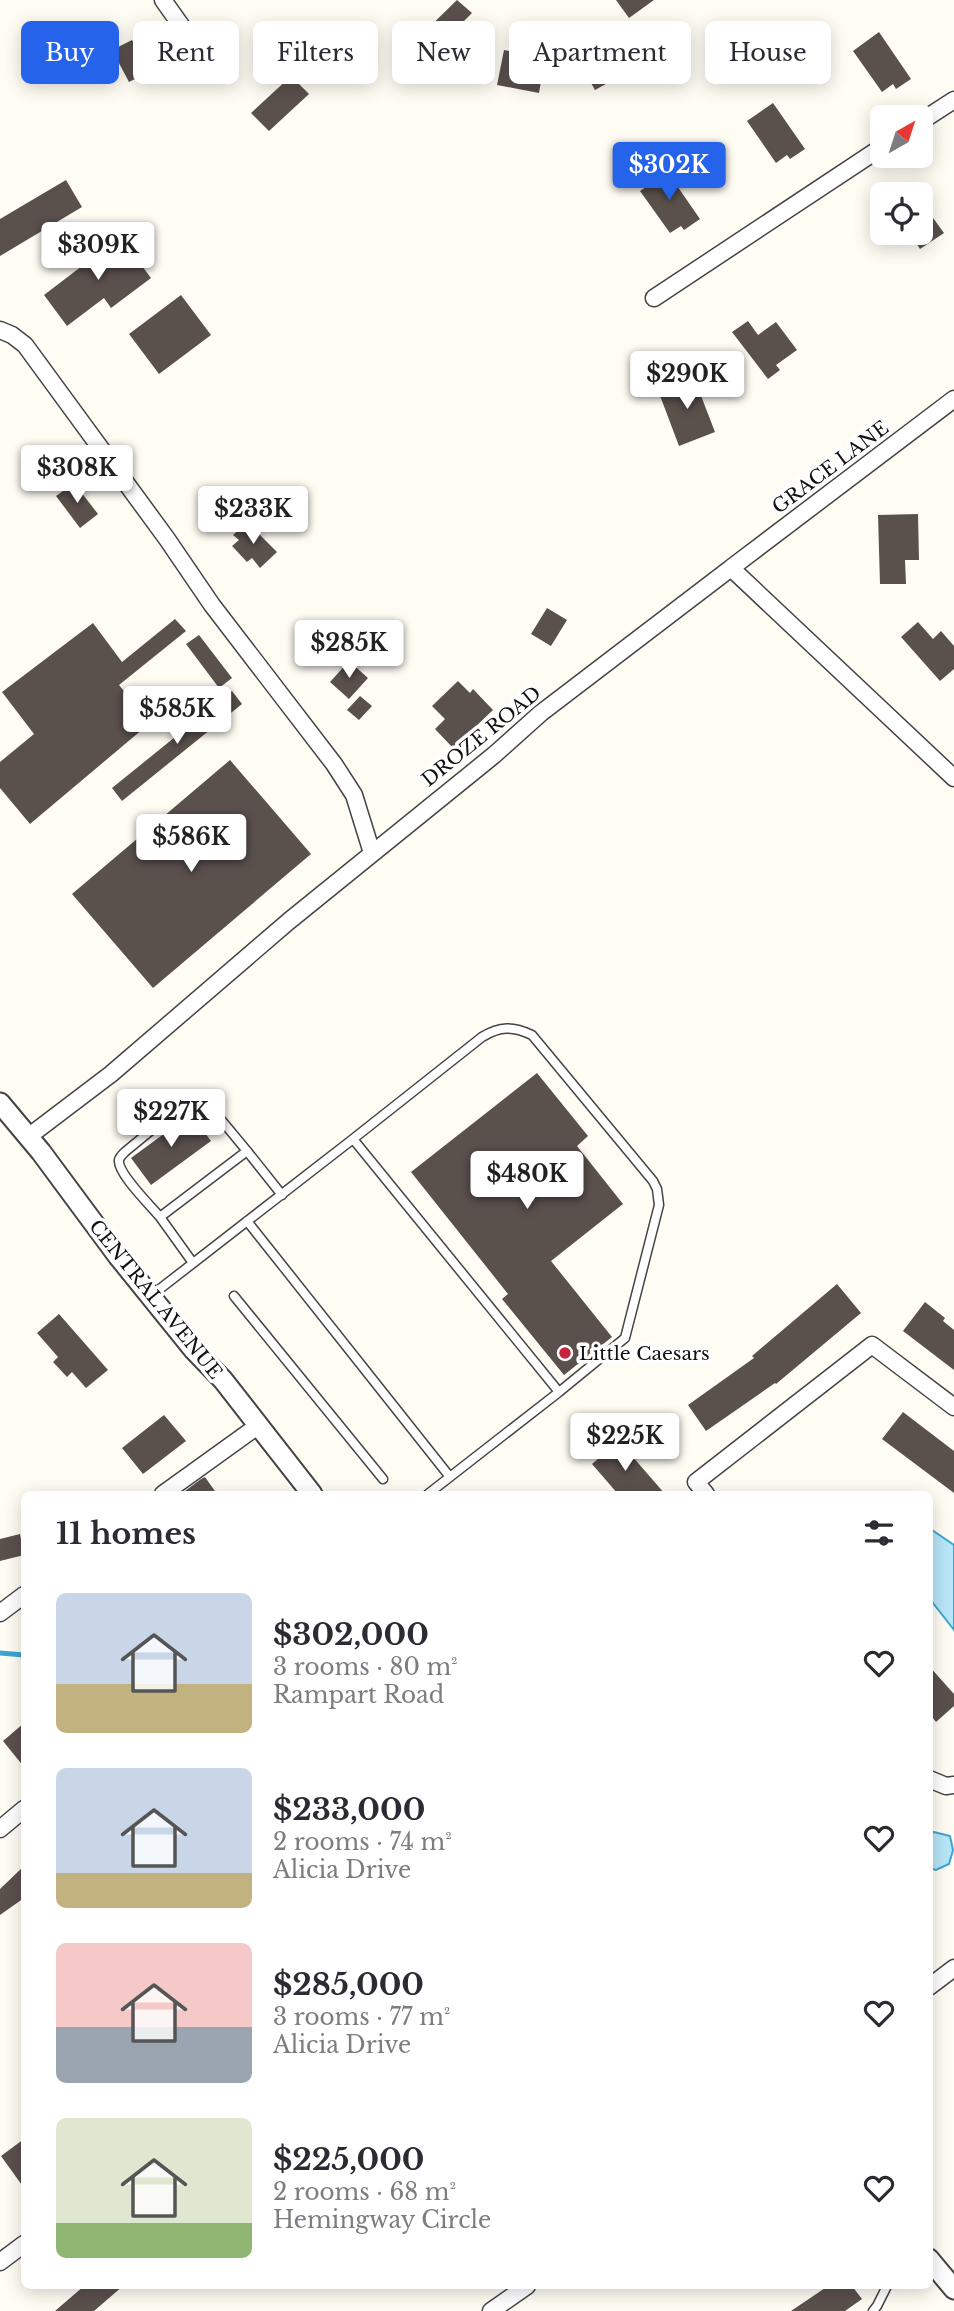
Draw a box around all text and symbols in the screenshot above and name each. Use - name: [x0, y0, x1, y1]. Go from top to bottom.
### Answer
- chip: Buy: [21, 21, 119, 84]
- chip: Rent: [133, 21, 239, 84]
- chip: Filters: [253, 21, 378, 84]
- chip: New: [392, 21, 495, 84]
- chip: Apartment: [509, 21, 691, 84]
- chip: House: [705, 21, 831, 84]
- north arrow: [870, 105, 933, 168]
- map controls: [870, 105, 933, 245]
- pin: $302K: [620, 142, 718, 202]
- text: $302K: [629, 151, 709, 179]
- button: locate: [870, 182, 933, 245]
- pin: $309K: [49, 222, 147, 282]
- text: $309K: [57, 231, 139, 259]
- pin: $290K: [638, 352, 736, 411]
- text: $290K: [646, 360, 728, 388]
- street label: GRACE LANE: [768, 416, 893, 519]
- pin: $308K: [28, 446, 126, 505]
- text: $308K: [37, 454, 117, 482]
- pin: $233K: [204, 486, 302, 546]
- text: $233K: [214, 495, 292, 523]
- pin: $285K: [300, 620, 398, 680]
- text: $285K: [311, 629, 387, 657]
- street label: DROZE ROAD: [417, 681, 545, 791]
- pin: $585K: [128, 686, 226, 746]
- text: $585K: [139, 695, 215, 723]
- pin: $586K: [142, 814, 240, 874]
- text: $586K: [152, 823, 230, 851]
- pin: $227K: [122, 1090, 220, 1149]
- text: $227K: [133, 1098, 209, 1126]
- pin: $480K: [478, 1152, 576, 1211]
- text: $480K: [487, 1160, 567, 1188]
- street label: CENTRAL AVENUE: [84, 1215, 227, 1384]
- place label: Little Caesars: [579, 1342, 710, 1365]
- marker: Little Caesars: [557, 1345, 573, 1361]
- pin: $225K: [576, 1414, 674, 1473]
- text: $225K: [586, 1422, 664, 1450]
- icon: filters: [860, 1514, 898, 1552]
- text: 11 homes: [56, 1515, 196, 1552]
- text: $302,000: [273, 1616, 429, 1653]
- icon: home: [112, 1621, 196, 1705]
- icon: heart: [860, 1644, 898, 1682]
- text: 3 rooms · 80 m²: [273, 1653, 458, 1681]
- text: Rampart Road: [273, 1681, 444, 1709]
- text: $233,000: [273, 1791, 425, 1828]
- icon: home: [112, 1796, 196, 1880]
- icon: heart: [860, 1819, 898, 1857]
- text: 2 rooms · 74 m²: [273, 1828, 452, 1856]
- text: Alicia Drive: [273, 1856, 411, 1884]
- text: $285,000: [273, 1966, 424, 2003]
- icon: home: [112, 1971, 196, 2055]
- icon: heart: [860, 1994, 898, 2032]
- text: 3 rooms · 77 m²: [273, 2003, 450, 2031]
- text: Alicia Drive: [273, 2031, 411, 2059]
- text: $225,000: [273, 2141, 424, 2178]
- icon: home: [112, 2146, 196, 2230]
- icon: heart: [860, 2169, 898, 2207]
- text: 2 rooms · 68 m²: [273, 2178, 456, 2206]
- text: Hemingway Circle: [273, 2206, 491, 2234]

